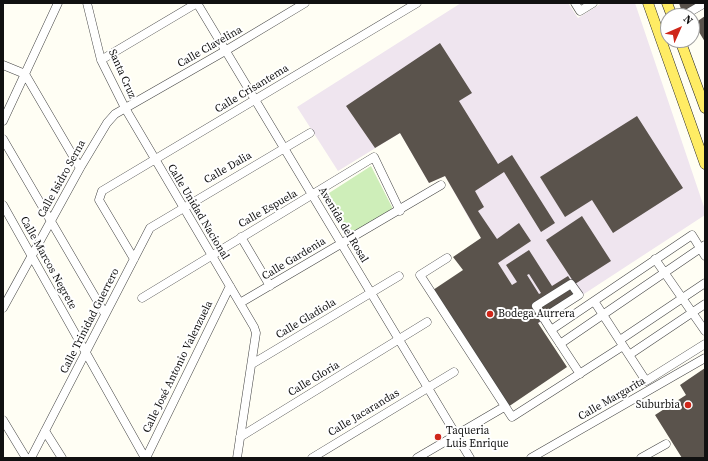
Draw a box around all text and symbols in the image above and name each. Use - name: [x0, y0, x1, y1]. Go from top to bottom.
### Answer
- north arrow: [660, 8, 700, 48]
- text: N: [680, 12, 696, 28]
- street label: Calle Clavelina: [175, 23, 245, 71]
- street label: Santa Cruz: [105, 47, 139, 101]
- street label: Calle Crisantema: [213, 62, 291, 116]
- street label: Calle Isidro Serna: [35, 138, 89, 220]
- street label: Calle Dalia: [202, 149, 254, 187]
- street label: Calle Unidad Nacional: [164, 162, 232, 262]
- street label: Avenida del Rosal: [315, 185, 371, 265]
- street label: Calle Espuela: [236, 187, 300, 231]
- street label: Calle Marcos Negrete: [17, 214, 79, 312]
- street label: Calle Gardenia: [260, 235, 328, 283]
- street label: Calle Trinidad Guerrero: [58, 266, 122, 376]
- street label: Calle Gladiola: [274, 296, 338, 342]
- street label: Calle José Antonio Valenzuela: [140, 299, 216, 435]
- place label: Bodega Aurrera: [498, 307, 575, 321]
- marker: Bodega Aurrera: [485, 309, 495, 319]
- street label: Calle Gloria: [286, 359, 342, 399]
- street label: Calle Margarita: [576, 374, 648, 424]
- street label: Calle Jacarandas: [326, 387, 402, 439]
- place label: Suburbia: [636, 398, 680, 412]
- marker: Suburbia: [683, 400, 693, 410]
- place label: Taqueria Luis Enrique: [446, 424, 509, 450]
- marker: Taqueria Luis Enrique: [433, 432, 443, 442]

